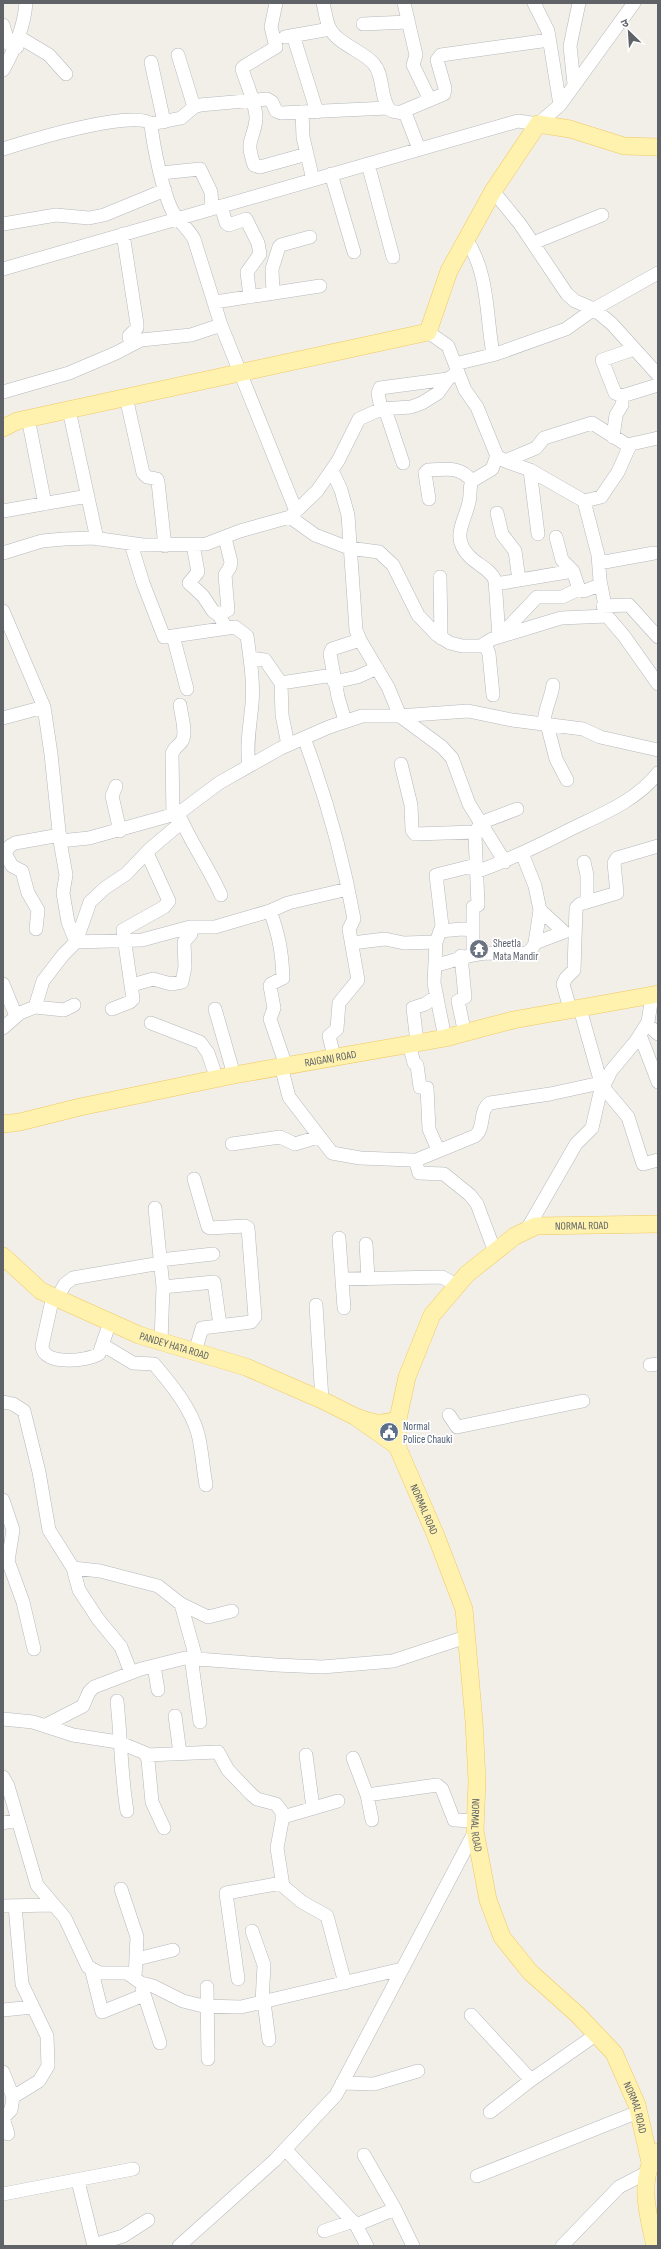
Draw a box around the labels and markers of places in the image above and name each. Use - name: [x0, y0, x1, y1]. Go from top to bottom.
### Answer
- place label: Sheetla Mata Mandir: [493, 937, 538, 963]
- temple icon: Sheetla Mata Mandir: [468, 938, 490, 960]
- place label: Normal Police Chauki: [403, 1420, 452, 1446]
- public building icon: Normal Police Chauki: [378, 1421, 400, 1443]

